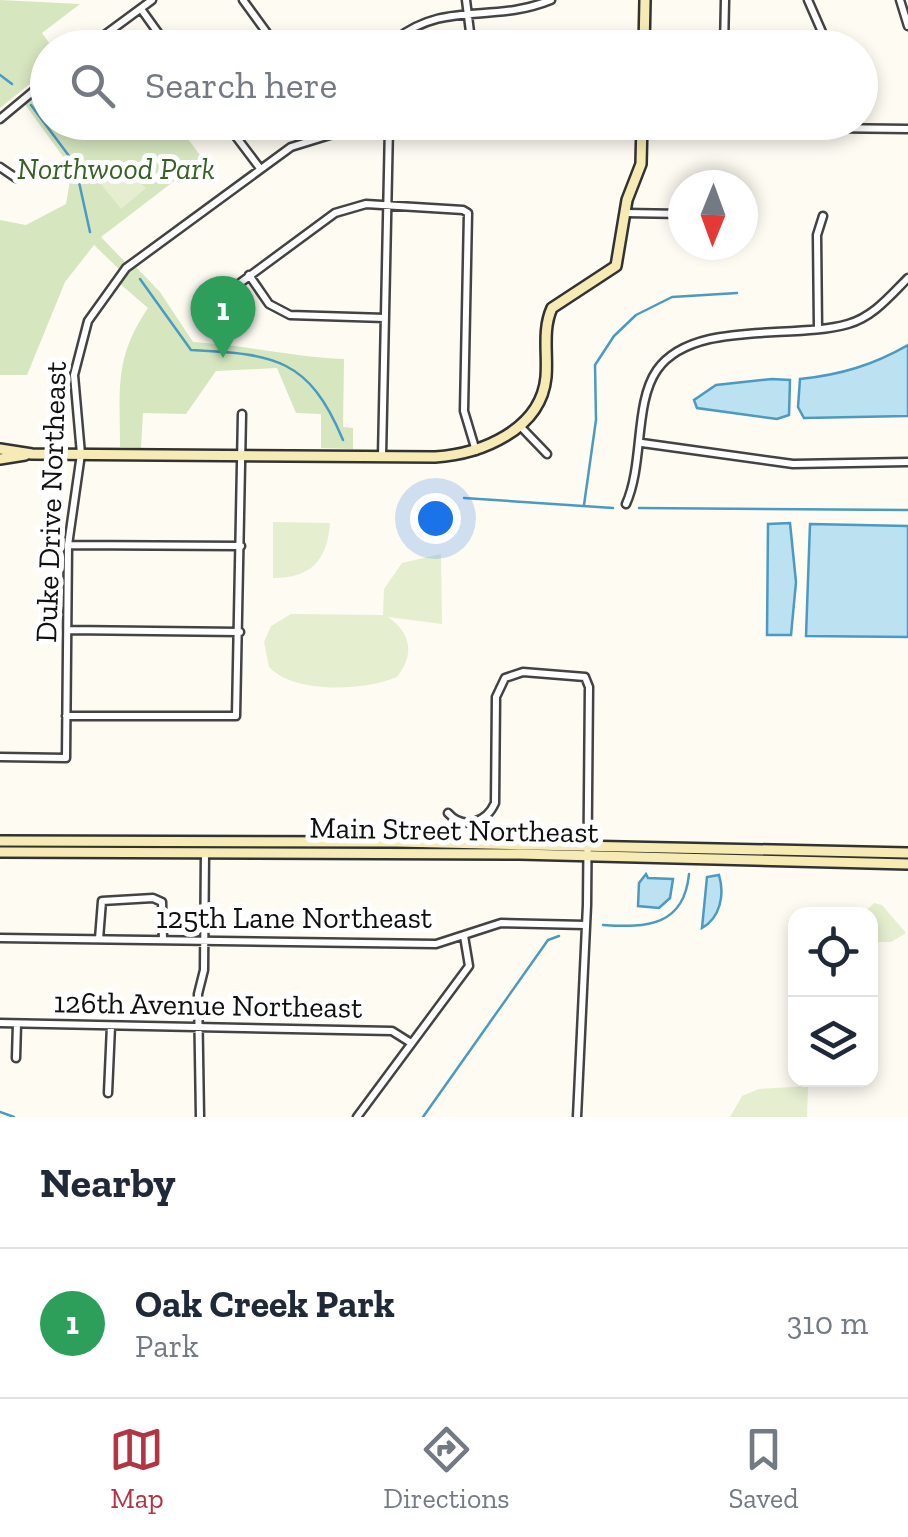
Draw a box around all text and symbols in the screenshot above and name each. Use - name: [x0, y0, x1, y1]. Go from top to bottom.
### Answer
- search box: [30, 30, 878, 140]
- icon: search: [65, 58, 120, 113]
- text: Search here: [145, 62, 337, 108]
- park label: Northwood Park: [17, 151, 215, 187]
- north arrow: [668, 170, 758, 260]
- pin: 1: [190, 276, 256, 358]
- street label: Duke Drive Northeast: [28, 361, 74, 643]
- your location: [410, 493, 461, 544]
- street label: Main Street Northeast: [309, 809, 599, 851]
- street label: 125th Lane Northeast: [156, 900, 432, 936]
- map controls: [788, 907, 878, 1087]
- button: locate: [788, 907, 878, 997]
- street label: 126th Avenue Northeast: [53, 984, 363, 1026]
- button: layers: [788, 997, 878, 1087]
- text: Nearby: [40, 1157, 176, 1208]
- text: Oak Creek Park: [135, 1281, 395, 1327]
- text: 1: [66, 1304, 79, 1342]
- text: 310 m: [787, 1304, 868, 1342]
- text: Park: [135, 1327, 199, 1365]
- tab: Map: [109, 1422, 164, 1515]
- tab: Directions: [383, 1422, 510, 1515]
- tab: Saved: [728, 1422, 799, 1515]

